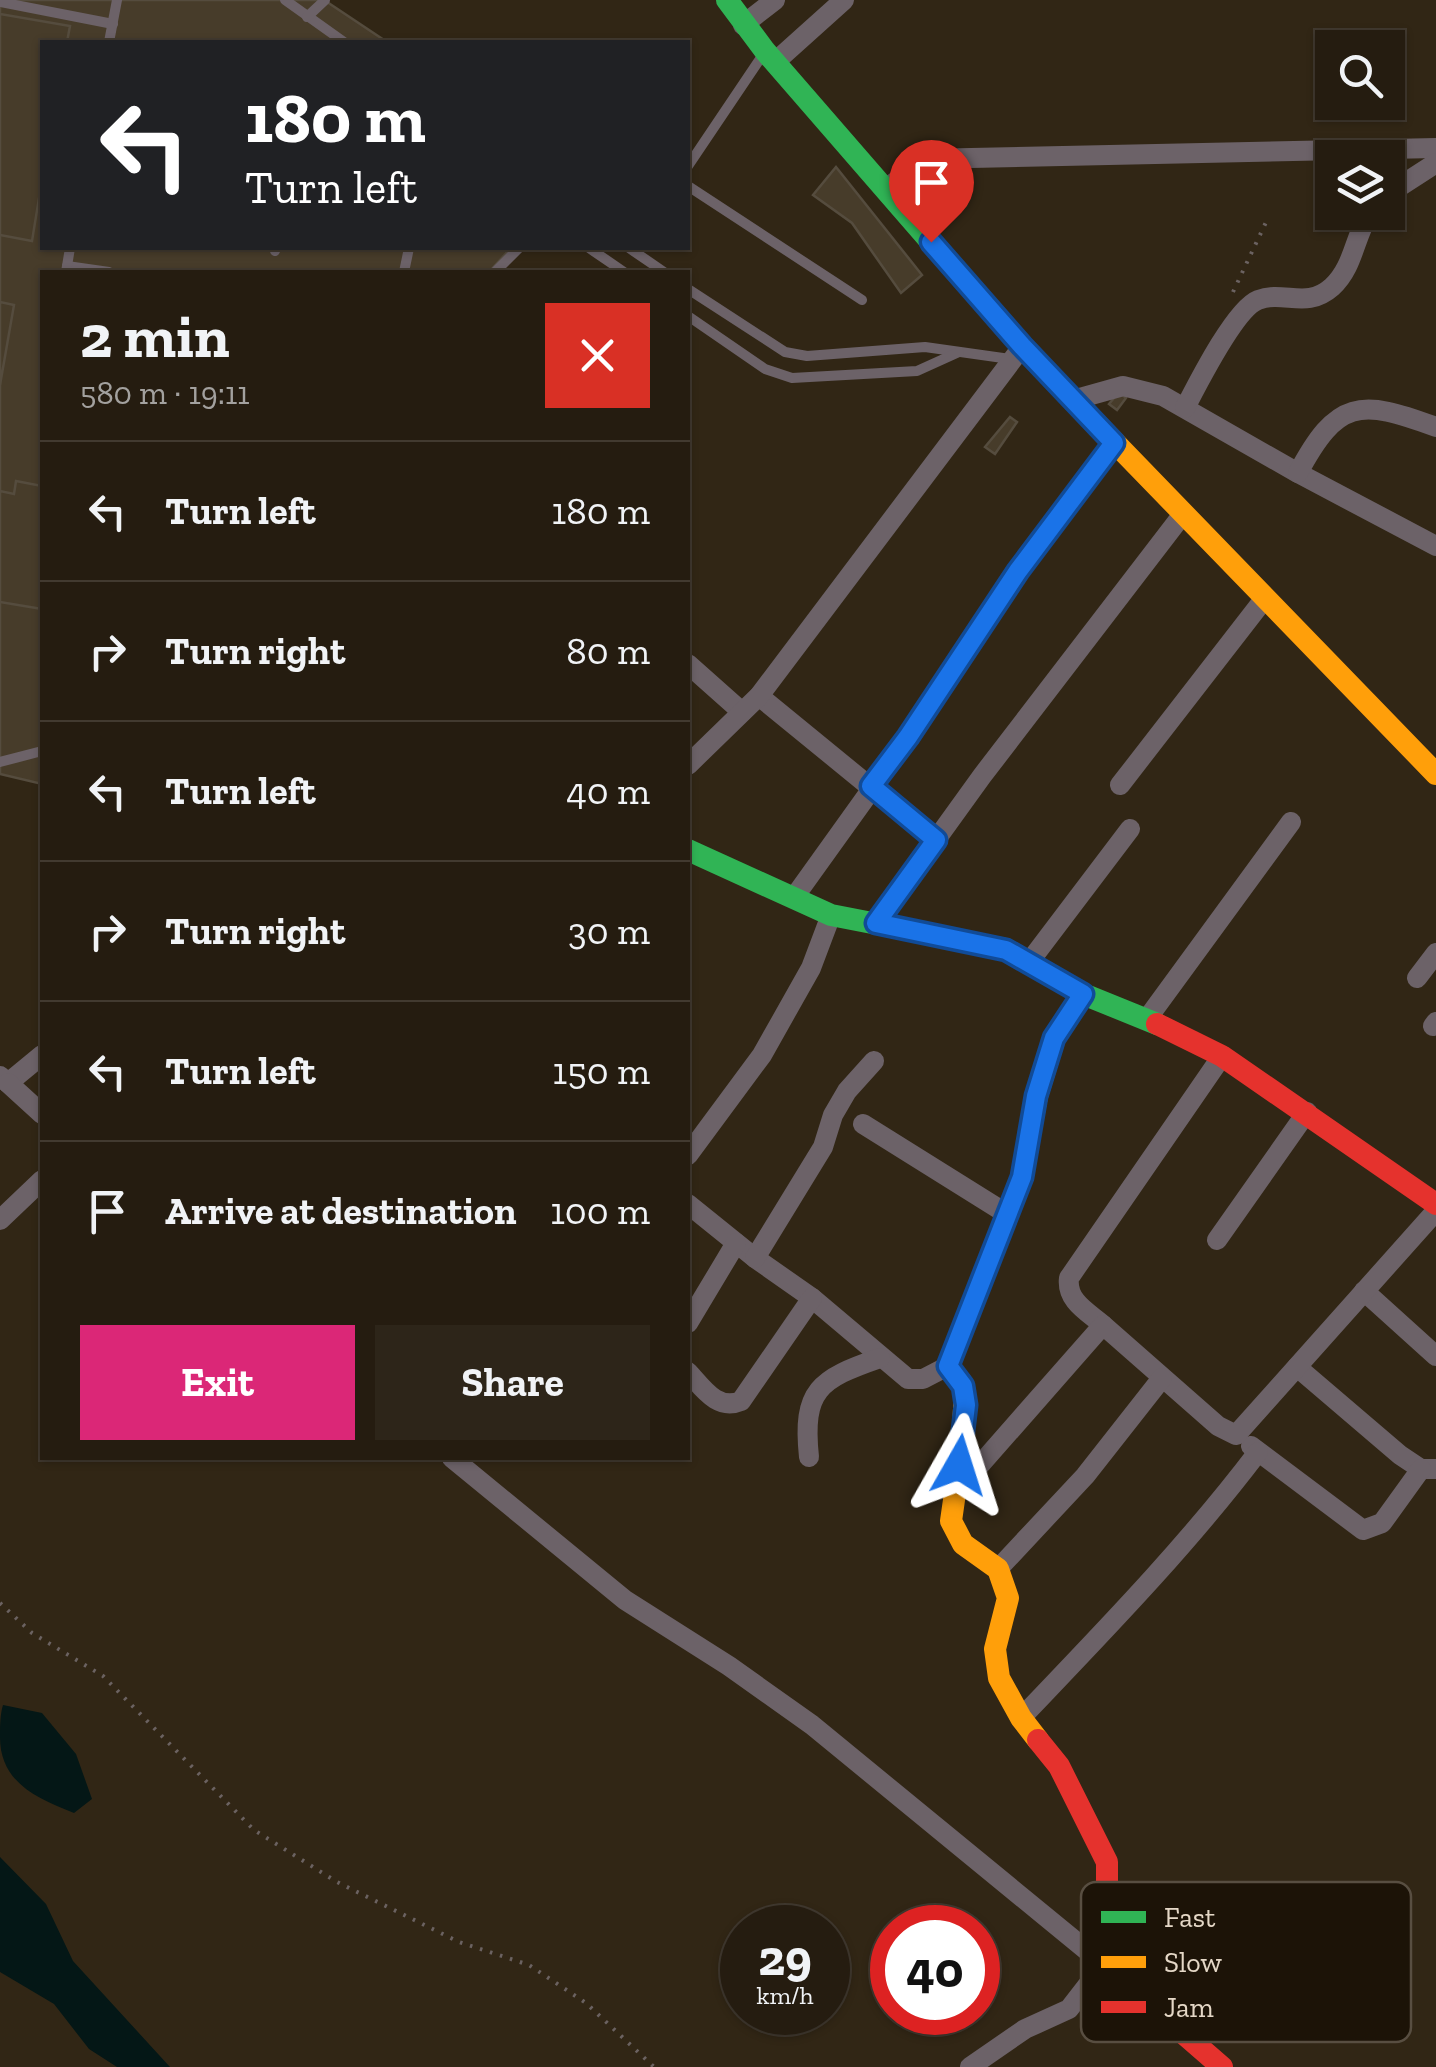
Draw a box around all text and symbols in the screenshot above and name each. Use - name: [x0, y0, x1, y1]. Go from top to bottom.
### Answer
- map controls: [1315, 30, 1405, 230]
- button: search: [1315, 30, 1405, 120]
- text: 180 m: [245, 76, 426, 160]
- icon: left: [80, 80, 210, 210]
- pin: [889, 140, 974, 243]
- button: layers: [1315, 140, 1405, 230]
- icon: arrive: [904, 155, 959, 210]
- text: Turn left: [245, 161, 417, 215]
- text: 2 min: [80, 300, 230, 372]
- button: close: [545, 303, 650, 408]
- text: 580 m · 19:11: [80, 374, 250, 412]
- icon: left: [80, 484, 135, 539]
- text: Turn left: [165, 488, 316, 534]
- text: 180 m: [552, 488, 650, 534]
- icon: right: [80, 624, 135, 679]
- text: Turn right: [165, 628, 345, 674]
- text: 80 m: [566, 628, 650, 674]
- icon: left: [80, 764, 135, 819]
- text: Turn left: [165, 768, 316, 814]
- text: 40 m: [566, 768, 650, 814]
- icon: right: [80, 904, 135, 959]
- text: Turn right: [165, 908, 345, 954]
- text: 30 m: [568, 908, 650, 954]
- icon: left: [80, 1044, 135, 1099]
- text: Turn left: [165, 1048, 316, 1094]
- text: 150 m: [553, 1048, 650, 1094]
- icon: arrive: [80, 1184, 135, 1239]
- text: Arrive at destination: [165, 1188, 516, 1234]
- text: 100 m: [550, 1188, 650, 1234]
- button: Exit: [80, 1325, 355, 1440]
- button: Share: [375, 1325, 650, 1440]
- position arrow: [907, 1413, 1011, 1517]
- legend: [1081, 1882, 1411, 2042]
- text: Fast: [1164, 1901, 1216, 1934]
- speed limit sign: 40: [870, 1905, 1000, 2035]
- text: 29: [758, 1928, 812, 1988]
- text: Slow: [1164, 1946, 1222, 1979]
- text: km/h: [756, 1980, 814, 2010]
- text: Jam: [1164, 1991, 1214, 2024]

